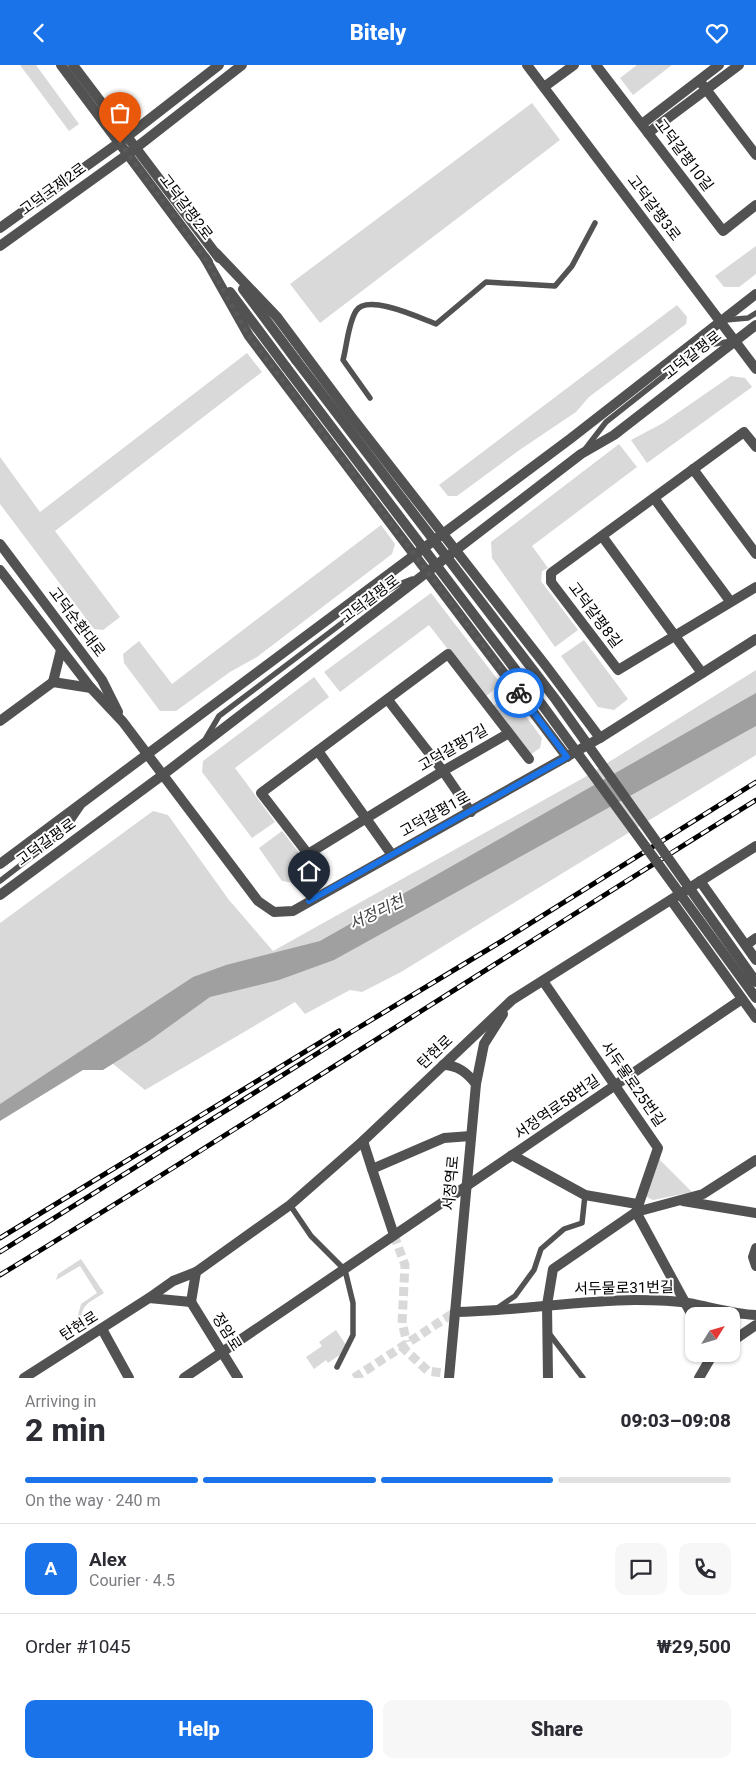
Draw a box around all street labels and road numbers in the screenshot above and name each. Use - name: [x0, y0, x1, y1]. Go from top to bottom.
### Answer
- street label: 고덕갈평10길: [651, 115, 717, 195]
- street label: 고덕국제2로: [16, 159, 90, 219]
- street label: 고덕갈평2로: [156, 171, 216, 243]
- street label: 고덕갈평3로: [624, 172, 684, 244]
- street label: 고덕갈평로: [659, 327, 725, 383]
- street label: 고덕갈평로: [337, 571, 403, 627]
- street label: 고덕갈평8길: [565, 579, 625, 651]
- street label: 고덕순환대로: [45, 584, 109, 660]
- street label: 고덕갈평7길: [415, 721, 491, 775]
- street label: 고덕갈평1로: [397, 787, 473, 841]
- street label: 고덕갈평로: [13, 814, 79, 870]
- street label: 탄현로: [414, 1031, 456, 1073]
- street label: 서두물로25번길: [597, 1038, 669, 1130]
- street label: 서정역로58번길: [511, 1071, 603, 1143]
- street label: 서정역로: [440, 1155, 462, 1211]
- street label: 서두물로31번길: [574, 1278, 674, 1298]
- street label: 탄현로: [57, 1307, 101, 1345]
- street label: 정암로: [208, 1310, 246, 1354]

